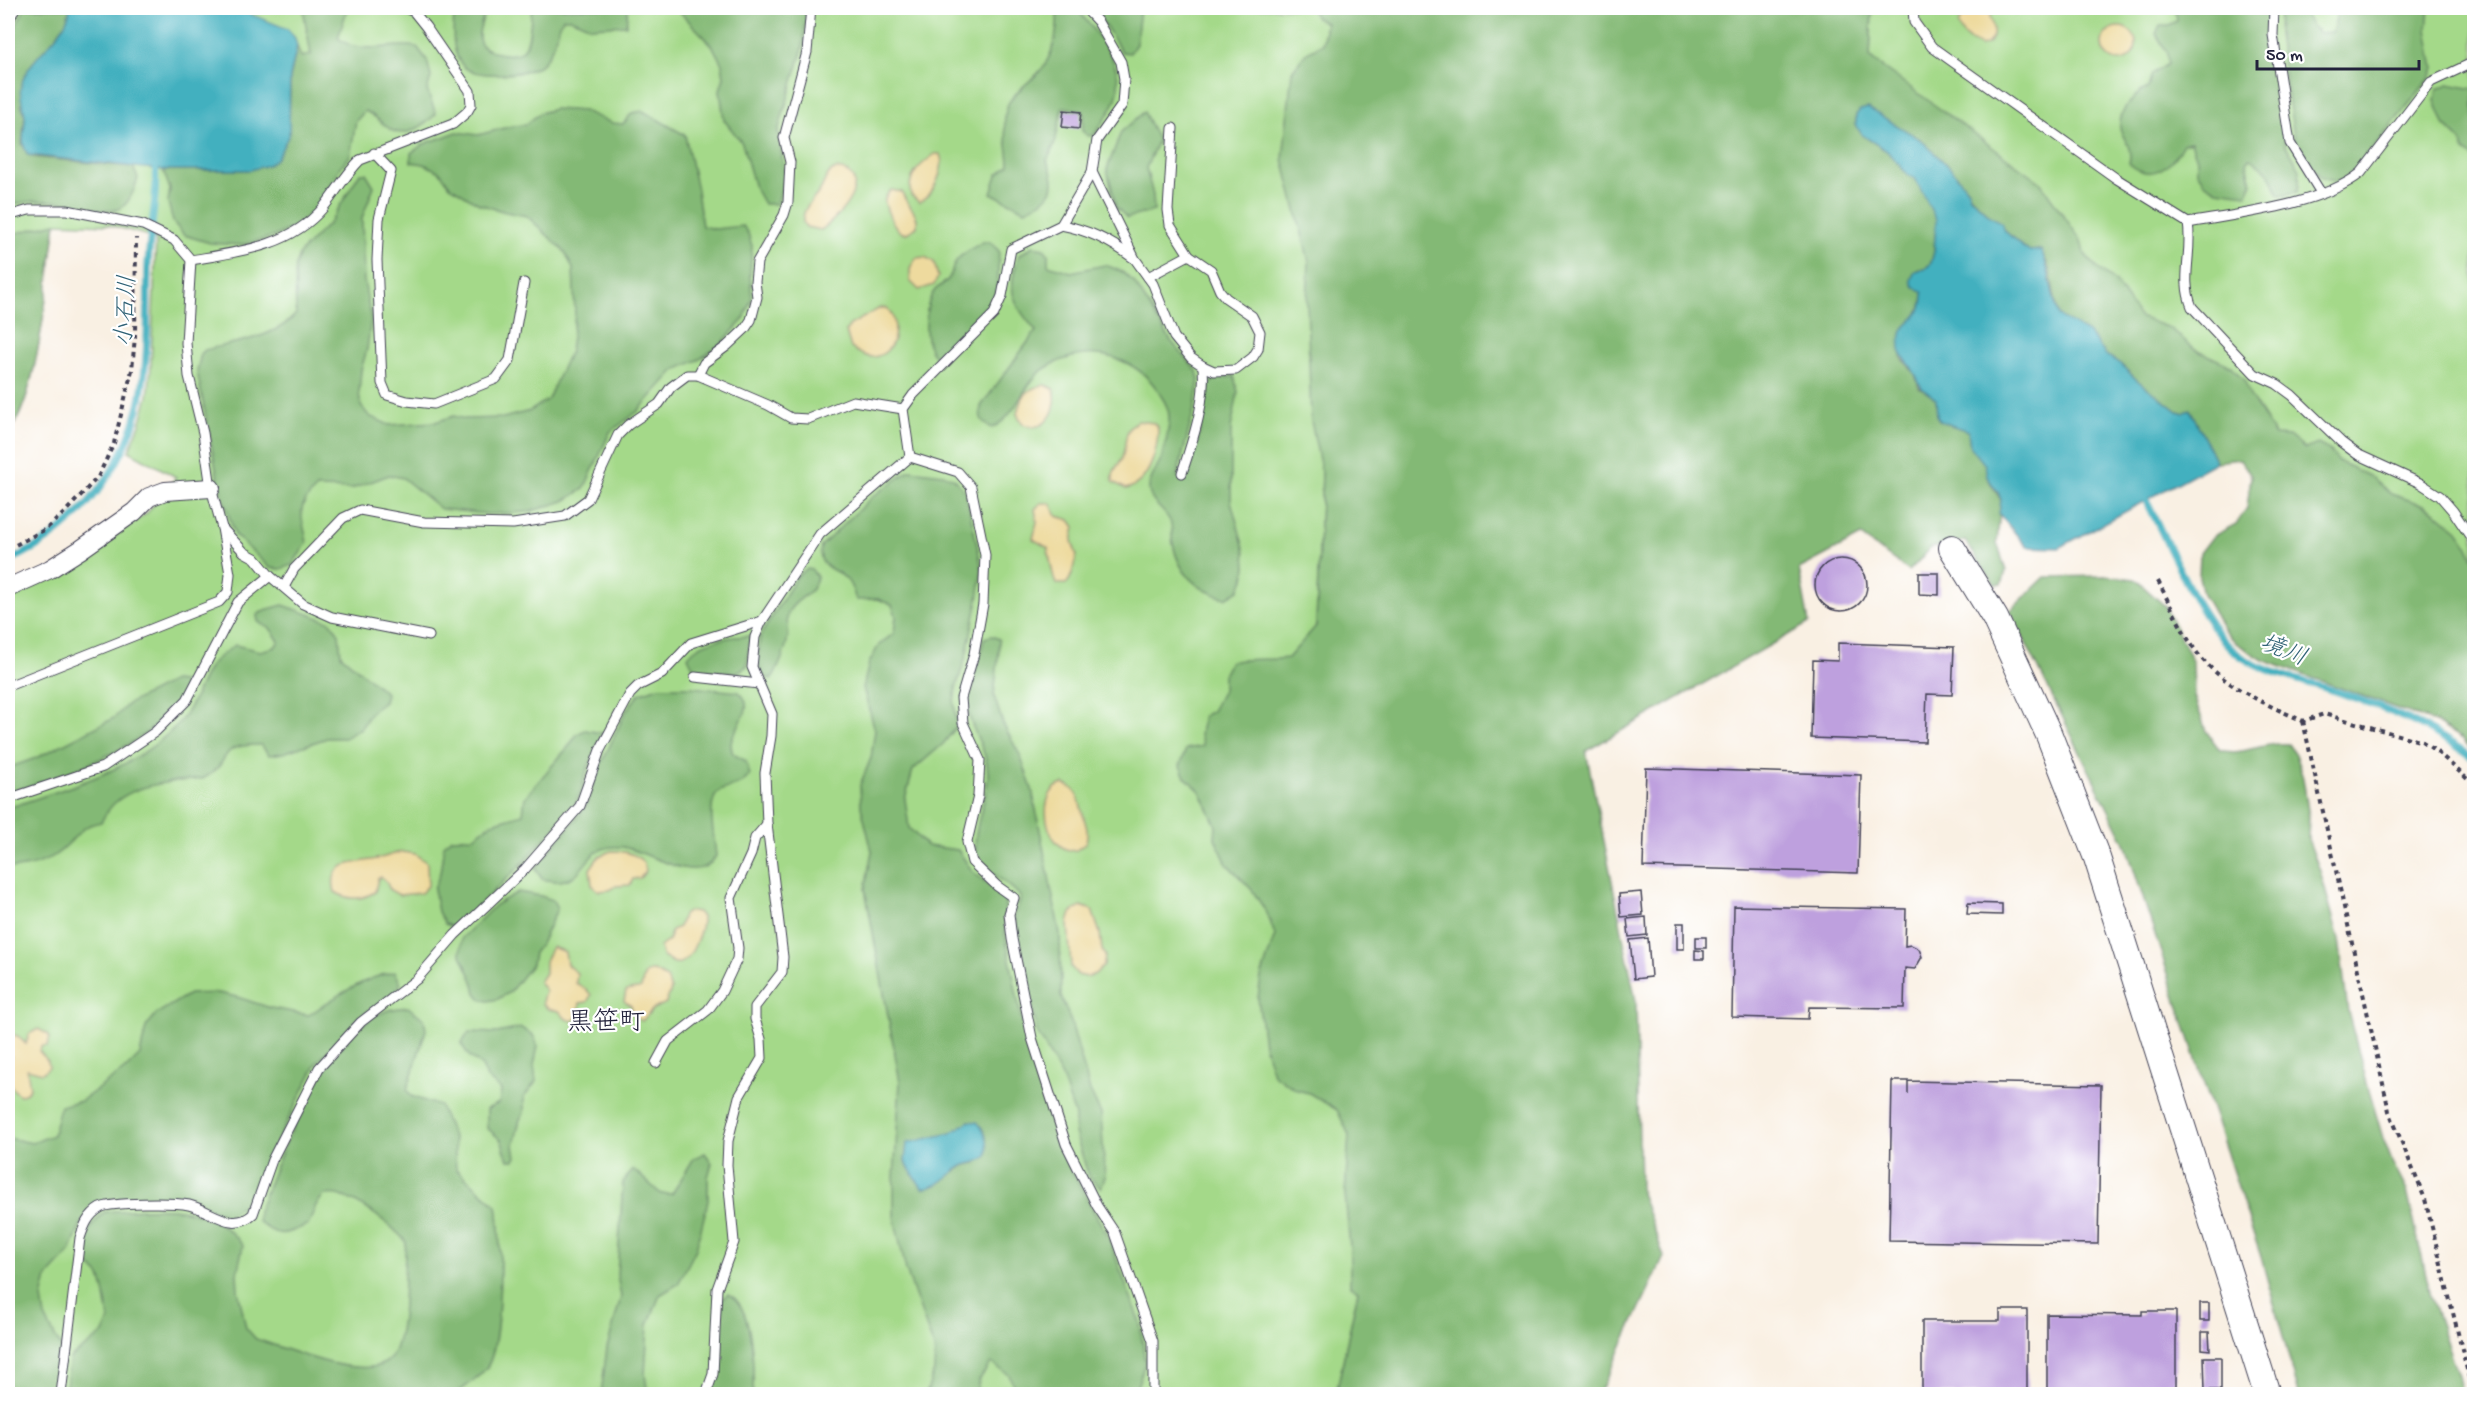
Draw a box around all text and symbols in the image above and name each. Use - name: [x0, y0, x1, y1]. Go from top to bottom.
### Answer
- scale bar: [2257, 33, 2419, 71]
- text: 50 m: [2266, 46, 2303, 67]
- water label: 小石川: [112, 274, 144, 348]
- water label: 境川: [2255, 629, 2311, 674]
- district label: 黒笹町: [567, 1007, 645, 1040]

